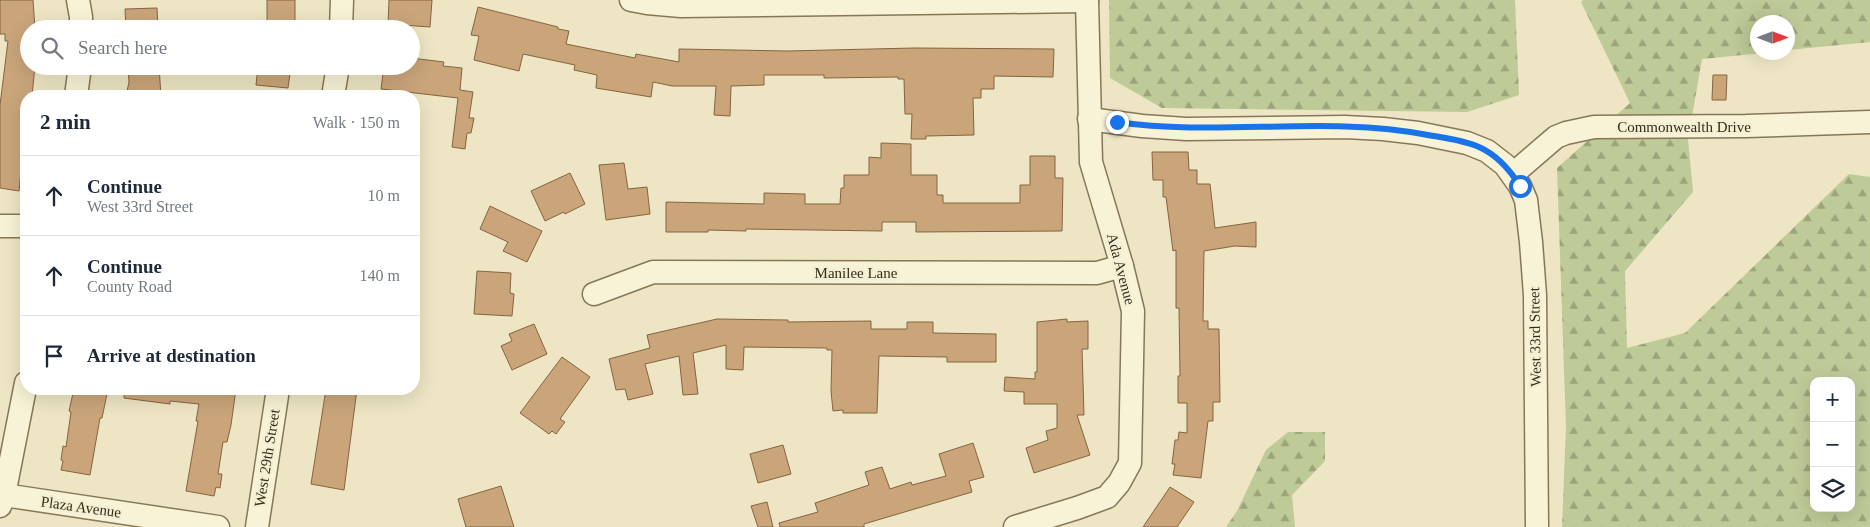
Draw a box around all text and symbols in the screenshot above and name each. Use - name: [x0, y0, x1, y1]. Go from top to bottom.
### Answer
- north arrow: [1750, 15, 1795, 60]
- search box: [20, 20, 420, 75]
- icon: search: [38, 34, 66, 62]
- text: Search here: [78, 37, 167, 58]
- text: 2 min: [40, 110, 91, 134]
- route end: [1106, 111, 1129, 134]
- text: Walk · 150 m: [313, 114, 400, 131]
- street label: Commonwealth Drive: [1617, 119, 1751, 135]
- route start: [1509, 175, 1532, 198]
- text: Continue: [87, 176, 162, 197]
- icon: ahead: [40, 182, 68, 210]
- text: 10 m: [368, 187, 400, 204]
- text: West 33rd Street: [87, 198, 193, 215]
- street label: Ada Avenue: [1104, 231, 1138, 307]
- text: Continue: [87, 256, 162, 277]
- icon: ahead: [40, 262, 68, 290]
- street label: Manilee Lane: [815, 265, 898, 281]
- text: 140 m: [360, 267, 400, 284]
- text: County Road: [87, 278, 172, 295]
- street label: West 33rd Street: [1526, 286, 1544, 387]
- icon: arrive: [40, 342, 68, 370]
- text: Arrive at destination: [87, 345, 256, 366]
- map controls: [1810, 377, 1855, 512]
- button: +: [1810, 377, 1855, 422]
- street label: West 29th Street: [251, 407, 283, 508]
- button: −: [1810, 422, 1855, 467]
- button: layers: [1810, 467, 1855, 512]
- street label: Plaza Avenue: [40, 493, 123, 521]

